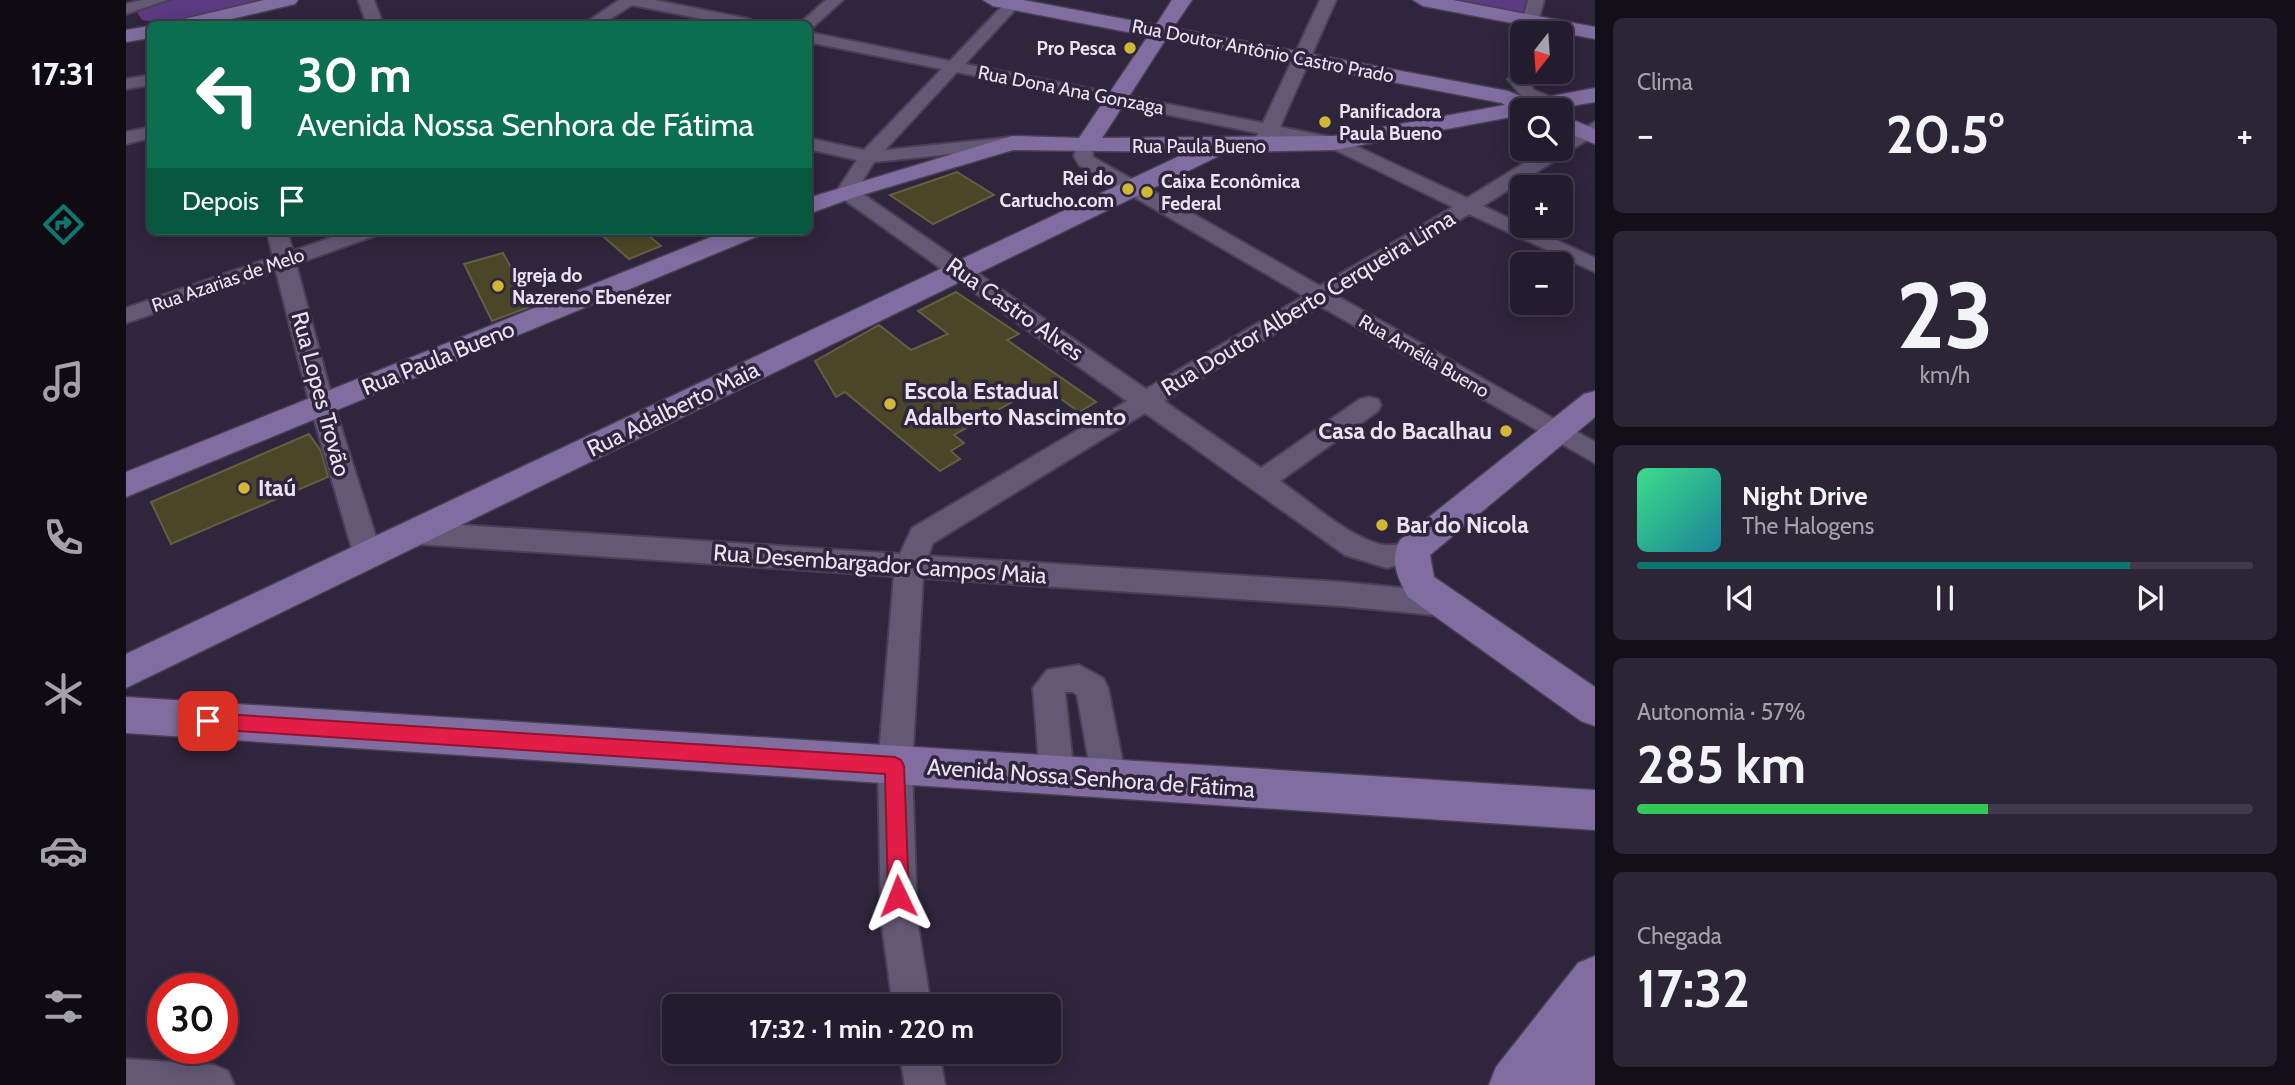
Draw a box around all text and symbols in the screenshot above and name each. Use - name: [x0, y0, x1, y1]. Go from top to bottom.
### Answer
- street label: Rua Doutor Antônio Castro Prado: [1130, 14, 1396, 88]
- north arrow: [1510, 21, 1573, 84]
- map controls: [1510, 21, 1573, 315]
- place label: Pro Pesca: [1037, 37, 1117, 60]
- marker: Pro Pesca: [1122, 40, 1138, 56]
- text: 30 m: [297, 45, 412, 104]
- icon: left: [182, 49, 273, 140]
- text: 17:31: [31, 54, 95, 93]
- street label: Rua Dona Ana Gonzaga: [976, 61, 1166, 119]
- text: Clima: [1637, 68, 1693, 96]
- button: search: [1510, 98, 1573, 161]
- place label: Panificadora Paula Bueno: [1339, 100, 1442, 145]
- text: 20.5°: [1886, 103, 2004, 166]
- text: Avenida Nossa Senhora de Fátima: [297, 105, 754, 144]
- text: −: [1637, 111, 1654, 158]
- text: +: [2236, 111, 2253, 158]
- marker: Panificadora Paula Bueno: [1317, 114, 1333, 130]
- street label: Rua Paula Bueno: [1132, 135, 1266, 158]
- place label: Rei do Cartucho.com: [1000, 167, 1114, 212]
- place label: Caixa Econômica Federal: [1161, 170, 1301, 215]
- button: +: [1510, 175, 1573, 238]
- marker: Rei do Cartucho.com: [1120, 181, 1136, 197]
- icon: arrive: [273, 182, 311, 220]
- marker: Caixa Econômica Federal: [1139, 184, 1155, 200]
- text: Depois: [182, 185, 259, 217]
- icon: directions: [39, 200, 88, 249]
- street label: Rua Doutor Alberto Cerqueira Lima: [1156, 204, 1460, 402]
- street label: Rua Azarias de Melo: [149, 243, 307, 317]
- street label: Rua Castro Alves: [941, 251, 1089, 367]
- button: −: [1510, 252, 1573, 315]
- text: 23: [1896, 260, 1994, 371]
- place label: Igreja do Nazereno Ebenézer: [512, 264, 672, 309]
- marker: Igreja do Nazereno Ebenézer: [490, 278, 506, 294]
- street label: Rua Lopes Trovão: [286, 308, 356, 480]
- street label: Rua Amélia Bueno: [1355, 309, 1493, 403]
- street label: Rua Paula Bueno: [357, 315, 519, 401]
- street label: Rua Adalberto Maia: [582, 355, 764, 463]
- icon: music: [39, 357, 88, 406]
- text: km/h: [1920, 361, 1970, 389]
- place label: Escola Estadual Adalberto Nascimento: [904, 377, 1126, 431]
- marker: Escola Estadual Adalberto Nascimento: [882, 396, 898, 412]
- place label: Casa do Bacalhau: [1318, 417, 1492, 445]
- marker: Casa do Bacalhau: [1498, 423, 1514, 439]
- place label: Itaú: [258, 474, 296, 502]
- marker: Itaú: [236, 480, 252, 496]
- text: Night Drive: [1742, 480, 1868, 512]
- place label: Bar do Nicola: [1396, 511, 1529, 539]
- text: The Halogens: [1742, 512, 1874, 540]
- icon: phone: [39, 513, 88, 562]
- marker: Bar do Nicola: [1374, 517, 1390, 533]
- street label: Rua Desembargador Campos Maia: [712, 538, 1048, 590]
- icon: previous: [1721, 579, 1759, 617]
- icon: pause: [1926, 579, 1964, 617]
- icon: next: [2131, 579, 2169, 617]
- icon: climate: [39, 669, 88, 718]
- pin: [178, 691, 238, 751]
- text: Autonomia · 57%: [1637, 698, 1805, 726]
- icon: arrive: [189, 702, 227, 740]
- text: 285 km: [1637, 733, 1806, 796]
- street label: Avenida Nossa Senhora de Fátima: [926, 753, 1256, 803]
- icon: car: [39, 826, 88, 875]
- position arrow: [861, 859, 935, 933]
- text: Chegada: [1637, 922, 1722, 950]
- text: 17:32: [1637, 957, 1750, 1020]
- speed limit sign: 30: [147, 973, 238, 1064]
- icon: filters: [39, 982, 88, 1031]
- text: 17:32 · 1 min · 220 m: [749, 1013, 974, 1045]

